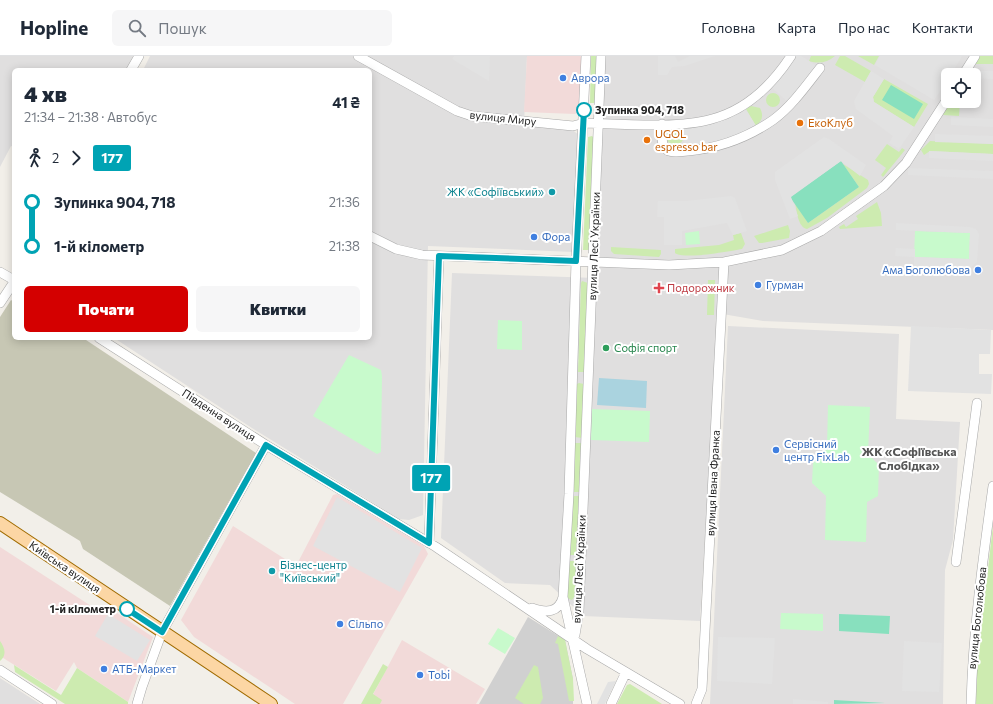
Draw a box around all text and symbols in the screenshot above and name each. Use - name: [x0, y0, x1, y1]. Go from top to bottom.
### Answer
- search box: [112, 10, 392, 46]
- text: Hopline: [20, 16, 88, 39]
- icon: search: [126, 17, 148, 39]
- text: Пошук: [158, 19, 207, 37]
- text: Головна: [701, 19, 755, 36]
- text: Карта: [777, 19, 816, 36]
- text: Про нас: [838, 19, 890, 36]
- text: Контакти: [912, 19, 973, 36]
- map controls: [941, 68, 981, 108]
- button: locate: [941, 68, 981, 108]
- place label: Аврора: [571, 71, 610, 84]
- marker: Аврора: [558, 73, 568, 83]
- text: 4 хв: [24, 80, 67, 107]
- text: 41 ₴: [332, 93, 360, 111]
- marker: Зупинка 904, 718: [576, 102, 592, 118]
- place label: Зупинка 904, 718: [595, 103, 684, 116]
- street label: вулиця Миру: [469, 108, 537, 127]
- text: 21:34 – 21:38 · Автобус: [24, 109, 157, 125]
- place label: ЕкоКлуб: [808, 116, 853, 129]
- marker: ЕкоКлуб: [795, 118, 805, 128]
- place label: UGOL espresso bar: [655, 127, 718, 153]
- marker: UGOL espresso bar: [642, 135, 652, 145]
- icon: walk: [24, 147, 46, 169]
- icon: forward: [65, 147, 87, 169]
- text: 177: [101, 149, 123, 166]
- text: 2: [52, 150, 59, 166]
- place label: ЖК «Софіївський»: [447, 185, 544, 198]
- marker: ЖК «Софіївський»: [547, 187, 557, 197]
- street label: вулиця Лесі Українки: [585, 191, 602, 300]
- text: Зупинка 904, 718: [54, 193, 176, 211]
- text: 21:36: [329, 194, 360, 210]
- place label: Фора: [542, 230, 570, 243]
- marker: Фора: [529, 232, 539, 242]
- text: 1-й кілометр: [54, 237, 144, 255]
- text: 21:38: [329, 238, 360, 254]
- place label: Ама Боголюбова: [882, 263, 970, 276]
- marker: Ама Боголюбова: [973, 265, 983, 275]
- place label: Гурман: [766, 278, 803, 291]
- marker: Гурман: [753, 280, 763, 290]
- place label: Подорожник: [667, 281, 735, 294]
- marker: Подорожник: [654, 283, 664, 293]
- button: Почати: [24, 286, 188, 332]
- button: Квитки: [196, 286, 360, 332]
- place label: Софія спорт: [614, 341, 677, 354]
- marker: Софія спорт: [601, 343, 611, 353]
- street label: Південна вулиця: [180, 386, 259, 443]
- street label: вулиця Івана Франка: [703, 430, 722, 536]
- place label: Сервiсний центр FixLab: [784, 437, 850, 463]
- district label: ЖК «Софіївська Слобідка»: [861, 444, 957, 472]
- marker: Сервiсний центр FixLab: [771, 445, 781, 455]
- line badge: 177: [408, 465, 454, 491]
- text: 177: [420, 469, 442, 486]
- street label: вулиця Лесі Українки: [569, 514, 588, 624]
- street label: Київська вулиця: [27, 538, 103, 595]
- place label: Бізнес-центр "Київський": [280, 558, 347, 584]
- marker: Бізнес-центр "Київський": [267, 566, 277, 576]
- street label: вулиця Боголюбова: [965, 566, 988, 670]
- marker: 1-й кілометр: [119, 601, 135, 617]
- place label: 1-й кілометр: [50, 602, 117, 615]
- place label: Сільпо: [348, 617, 384, 630]
- marker: Сільпо: [335, 619, 345, 629]
- place label: АТБ-Маркет: [112, 662, 176, 675]
- marker: АТБ-Маркет: [99, 664, 109, 674]
- place label: Tobi: [428, 668, 450, 681]
- marker: Tobi: [415, 670, 425, 680]

